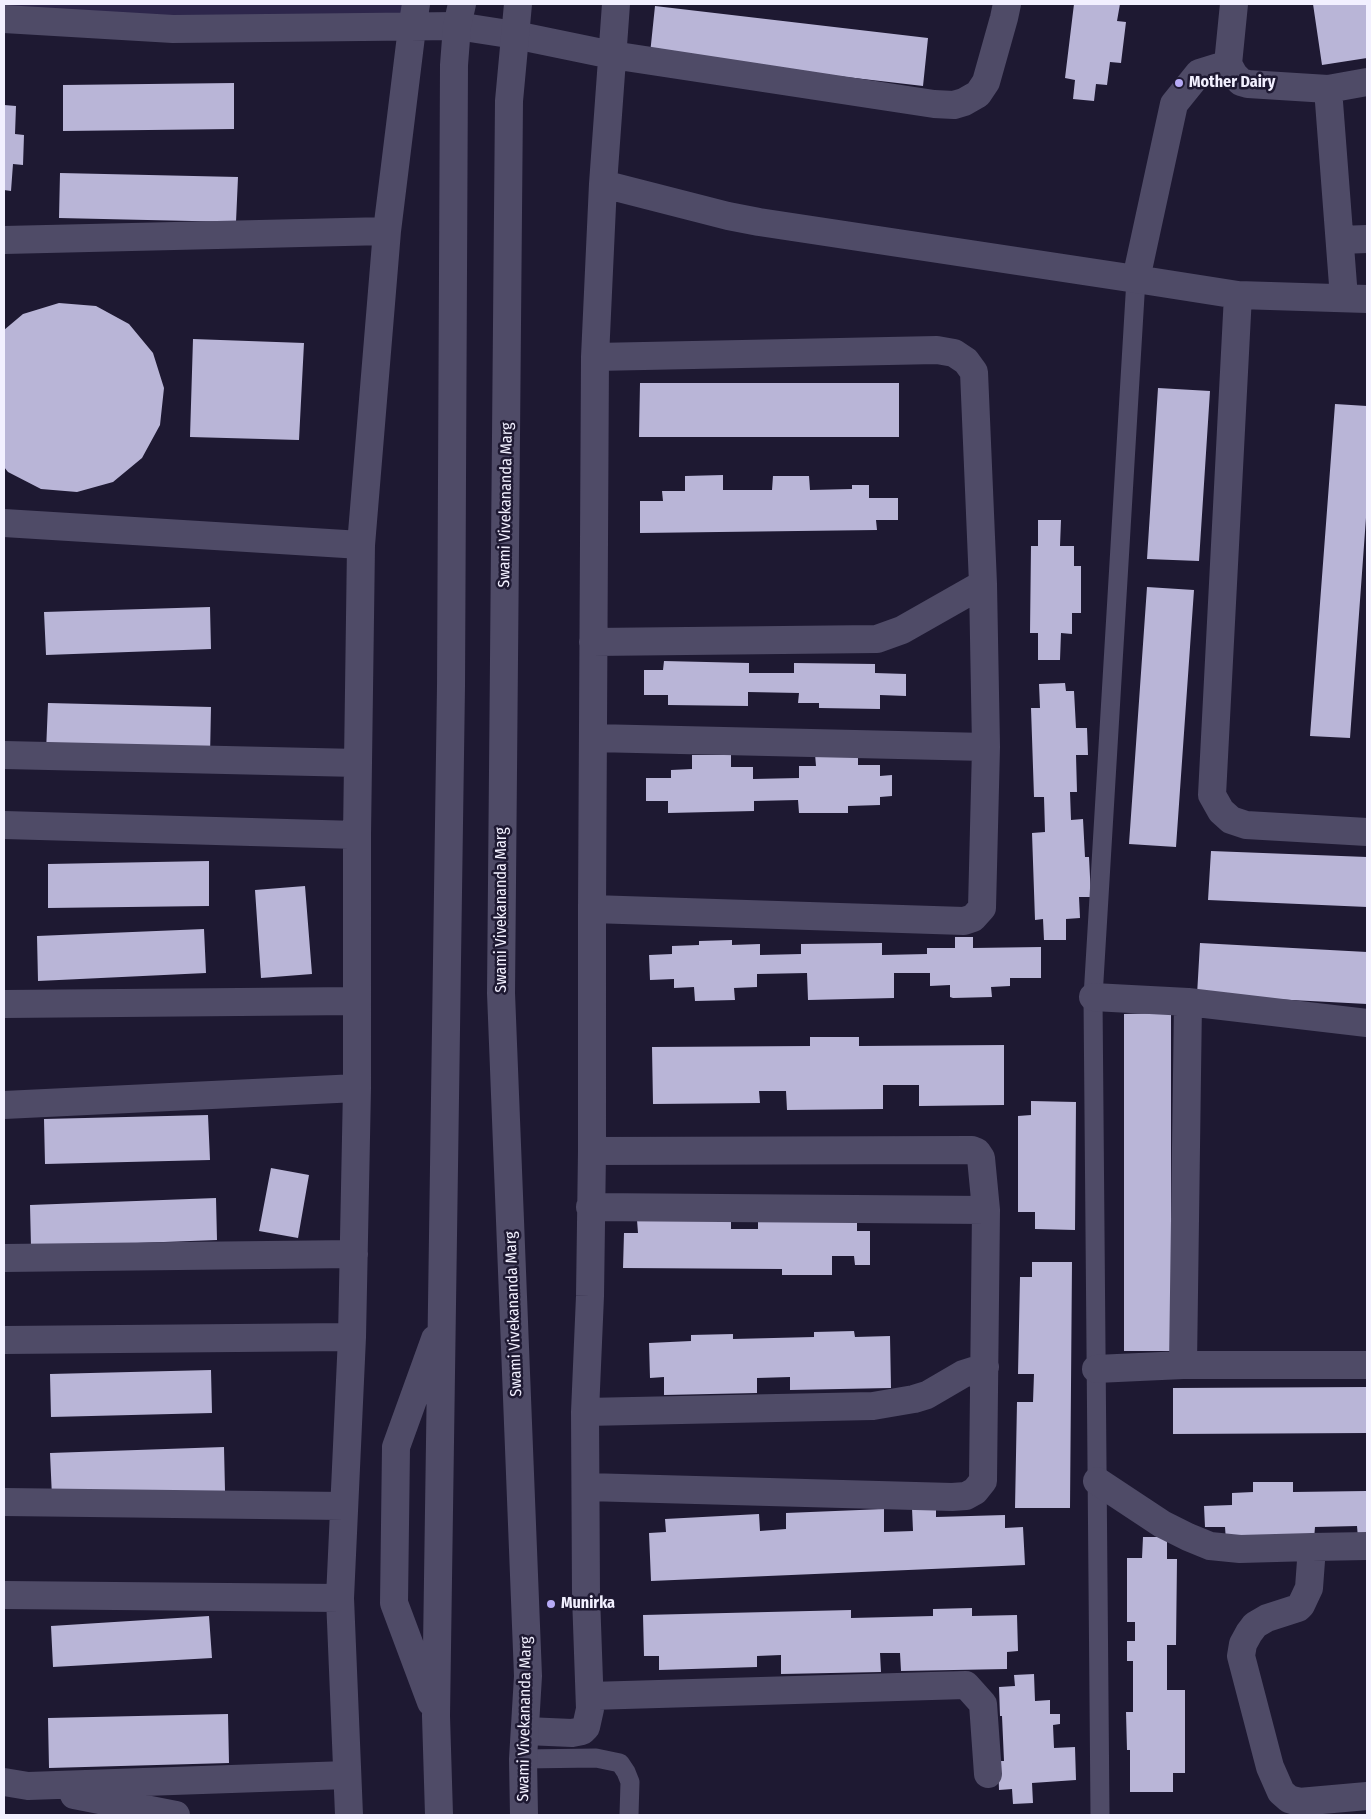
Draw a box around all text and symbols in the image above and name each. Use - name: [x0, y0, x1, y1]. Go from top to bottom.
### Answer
- place label: Mother Dairy: [1189, 73, 1275, 93]
- marker: Mother Dairy: [1173, 77, 1185, 89]
- street label: Swami Vivekananda Marg: [495, 422, 517, 588]
- street label: Swami Vivekananda Marg: [492, 827, 512, 993]
- street label: Swami Vivekananda Marg: [502, 1231, 526, 1397]
- place label: Munirka: [561, 1594, 615, 1614]
- marker: Munirka: [545, 1598, 557, 1610]
- street label: Swami Vivekananda Marg: [514, 1636, 536, 1802]

